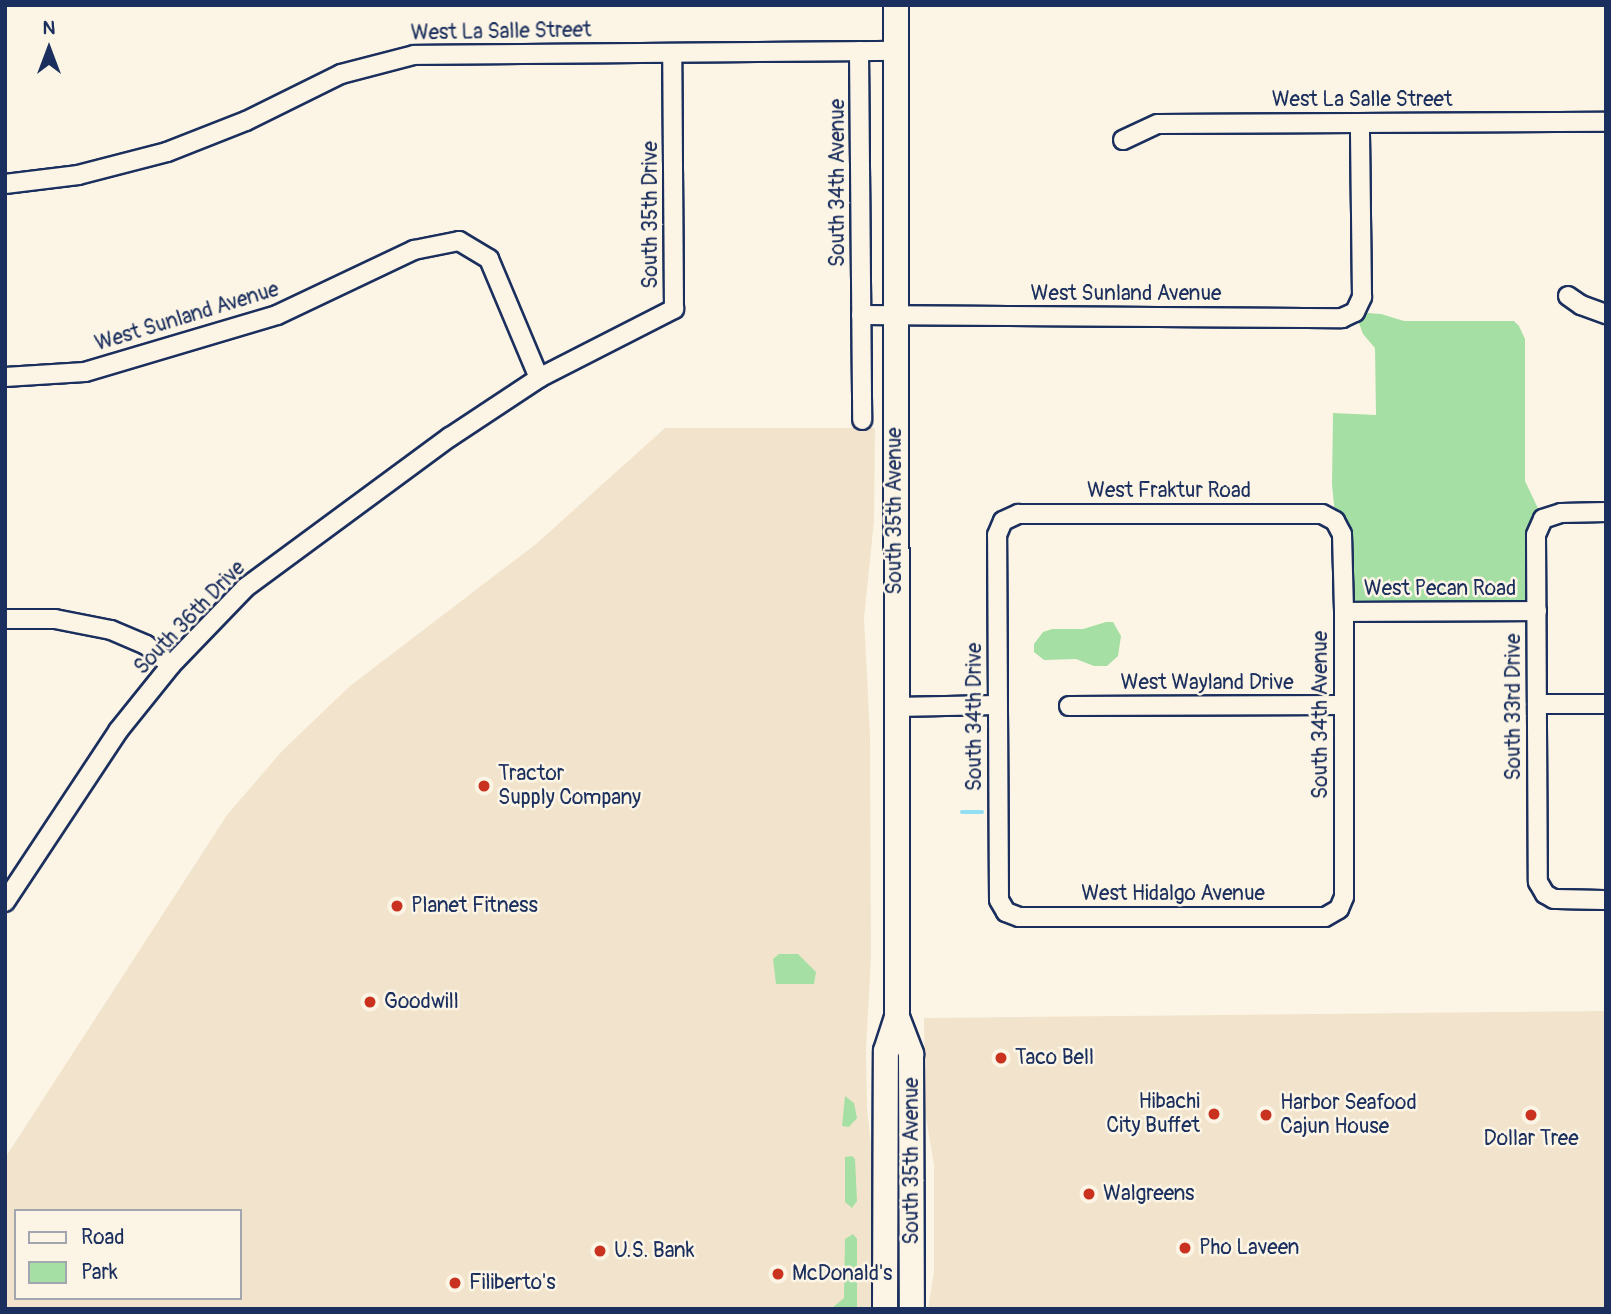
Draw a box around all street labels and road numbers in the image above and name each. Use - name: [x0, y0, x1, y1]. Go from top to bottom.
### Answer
- street label: West La Salle Street: [410, 18, 592, 46]
- street label: West La Salle Street: [1272, 87, 1452, 113]
- street label: South 34th Avenue: [825, 99, 851, 267]
- street label: South 35th Drive: [638, 141, 664, 289]
- street label: West Sunland Avenue: [92, 277, 282, 357]
- street label: West Sunland Avenue: [1031, 281, 1221, 307]
- street label: South 35th Avenue: [882, 427, 908, 595]
- street label: West Fraktur Road: [1087, 478, 1251, 504]
- street label: South 36th Drive: [129, 556, 251, 680]
- street label: West Pecan Road: [1364, 576, 1516, 602]
- street label: South 34th Avenue: [1308, 631, 1334, 799]
- street label: South 33rd Drive: [1501, 633, 1527, 781]
- street label: South 34th Drive: [962, 643, 988, 791]
- street label: West Wayland Drive: [1120, 670, 1294, 696]
- street label: West Hidalgo Avenue: [1081, 881, 1265, 907]
- street label: South 35th Avenue: [899, 1077, 925, 1245]

